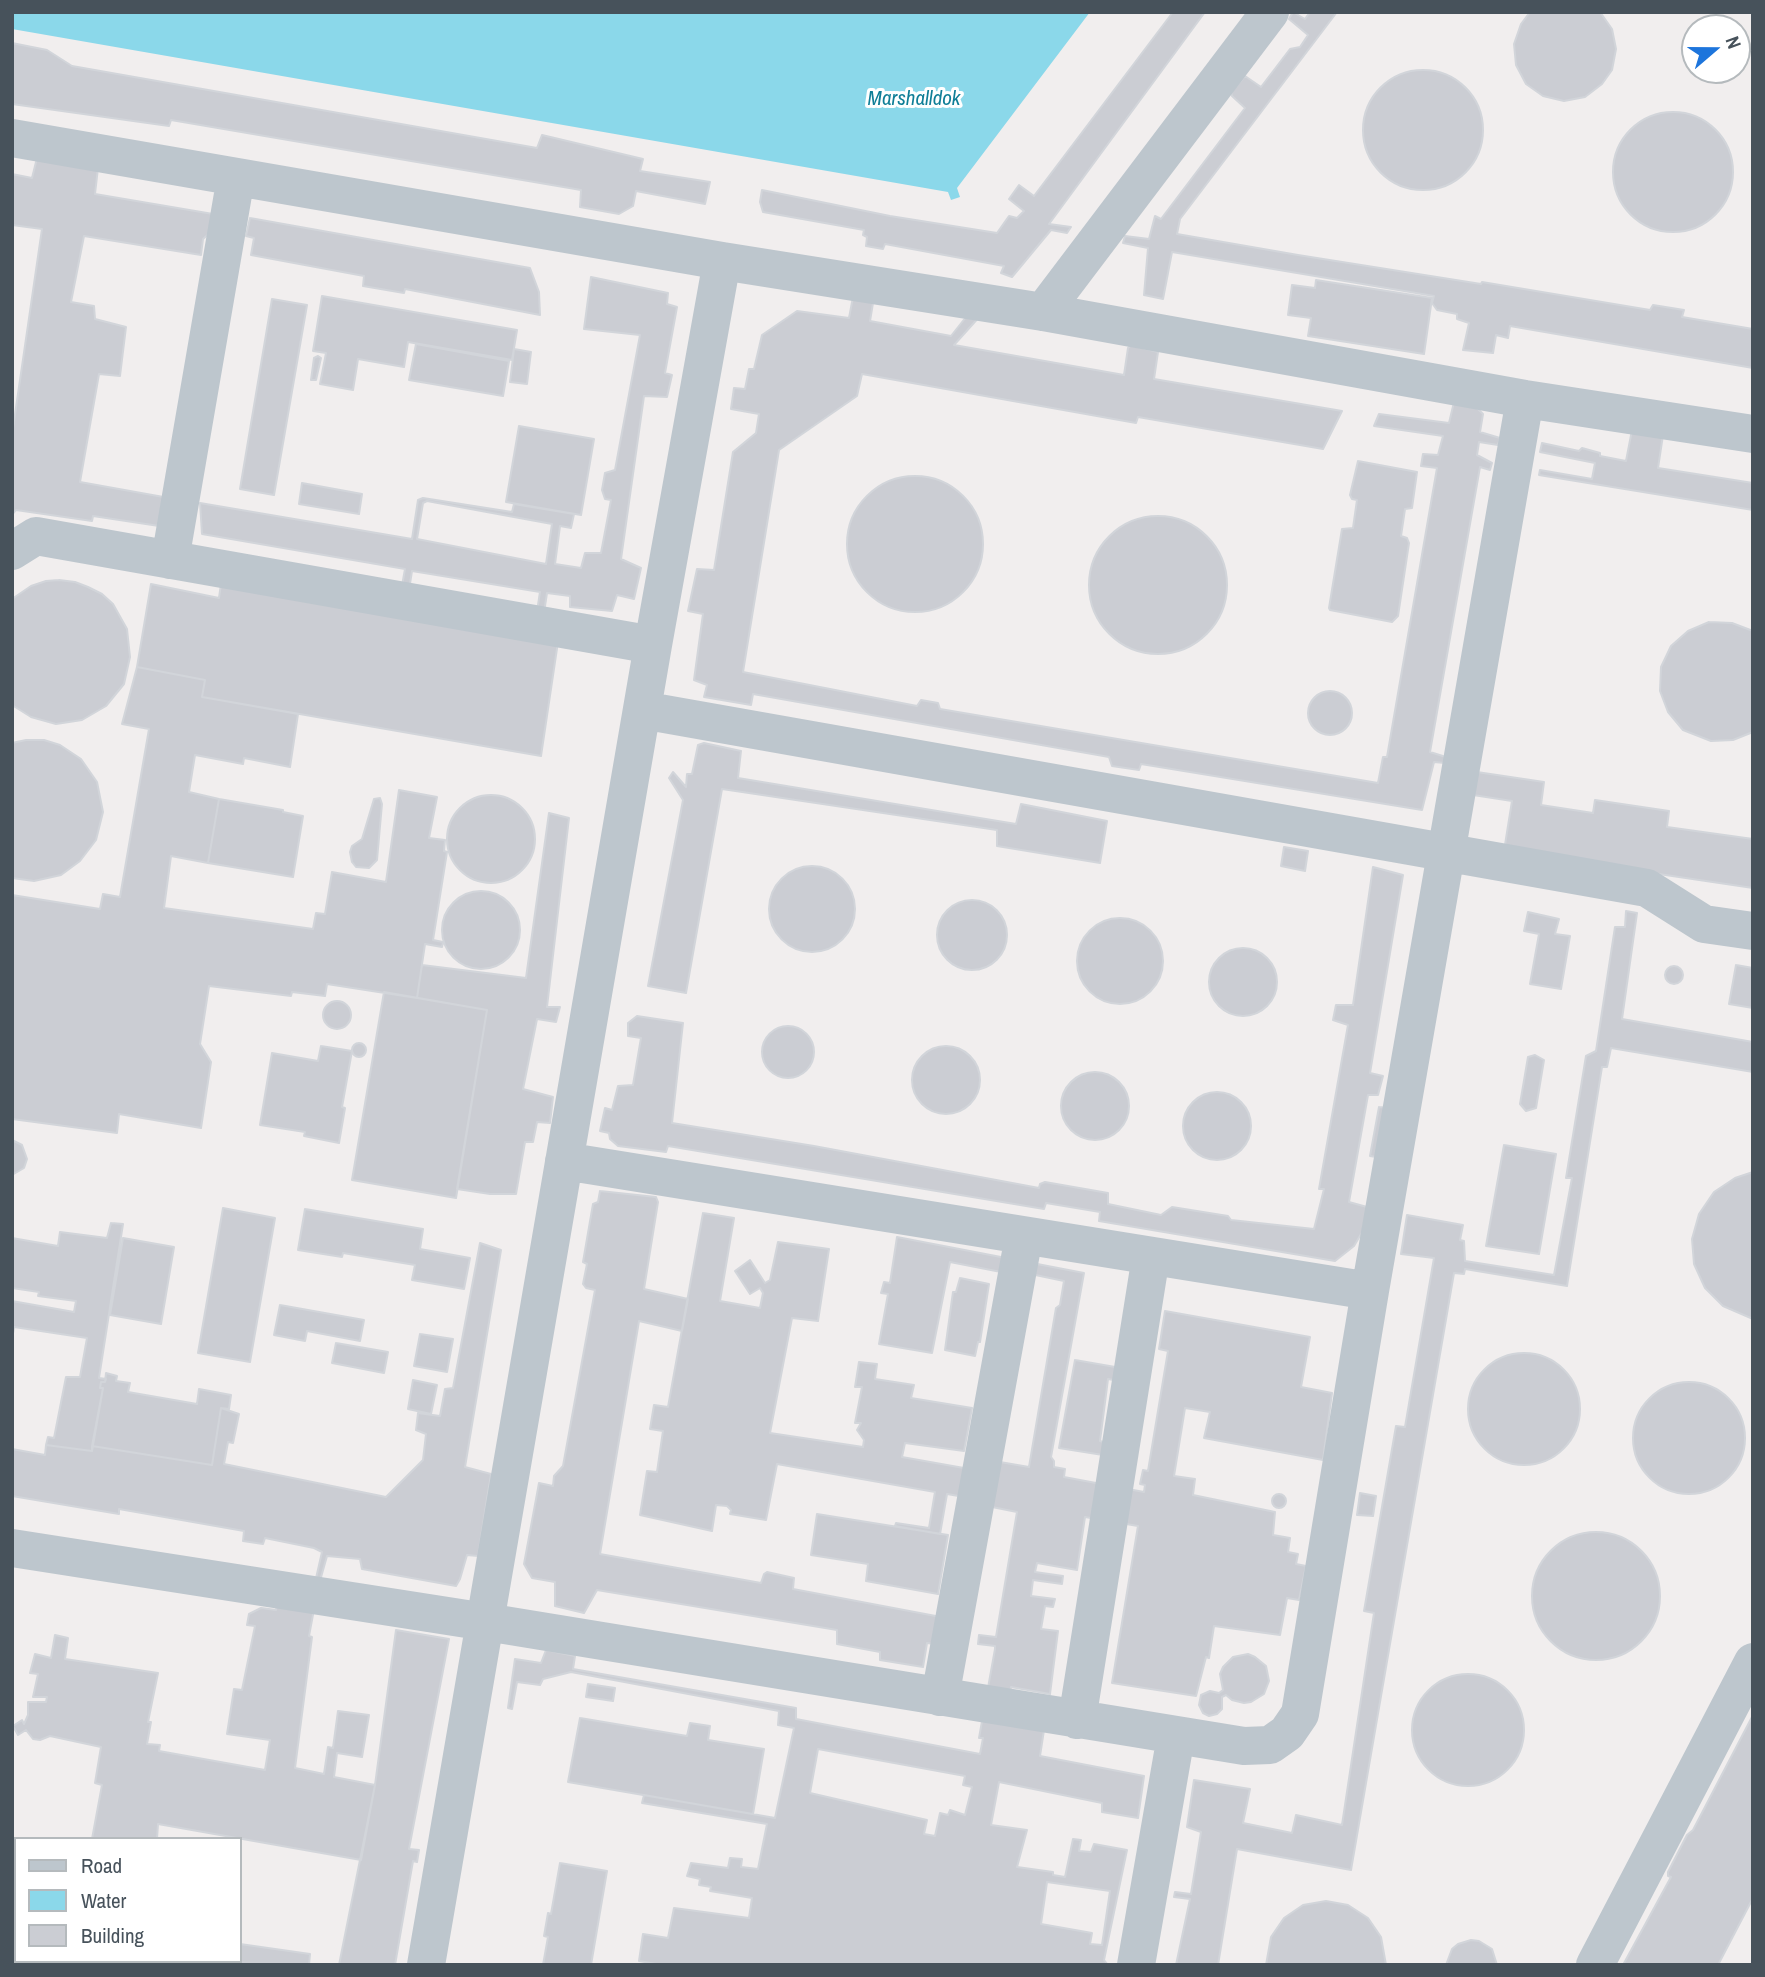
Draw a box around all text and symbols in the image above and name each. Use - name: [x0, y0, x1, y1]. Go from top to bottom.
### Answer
- north arrow: [1681, 14, 1751, 84]
- text: N: [1720, 33, 1748, 52]
- water label: Marshalldok: [868, 86, 960, 112]
- legend: [14, 1837, 242, 1963]
- text: Road: [81, 1851, 122, 1880]
- text: Water: [81, 1886, 126, 1915]
- text: Building: [81, 1921, 144, 1950]

